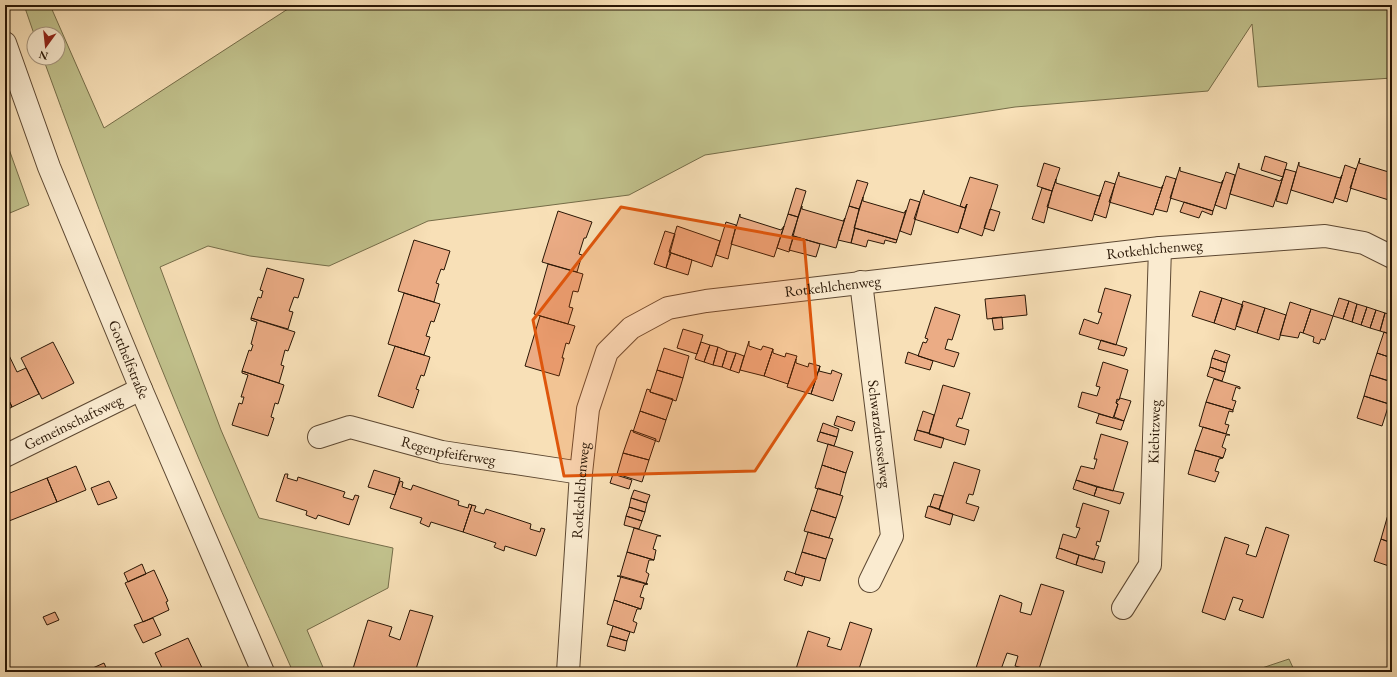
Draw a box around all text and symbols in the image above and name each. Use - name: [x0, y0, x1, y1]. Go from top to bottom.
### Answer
- north arrow: [26, 26, 66, 66]
- text: N: [37, 48, 50, 64]
- street label: Rotkehlchenweg: [1105, 235, 1204, 263]
- street label: Rotkehlchenweg: [783, 271, 882, 301]
- street label: Gotthelfstraße: [104, 317, 154, 402]
- street label: Schwarzdrosselweg: [864, 379, 896, 489]
- street label: Gemeinschaftsweg: [21, 390, 126, 454]
- street label: Kiebitzweg: [1143, 399, 1164, 464]
- street label: Regenpfeiferweg: [399, 431, 498, 469]
- street label: Rotkehlchenweg: [567, 441, 593, 539]

